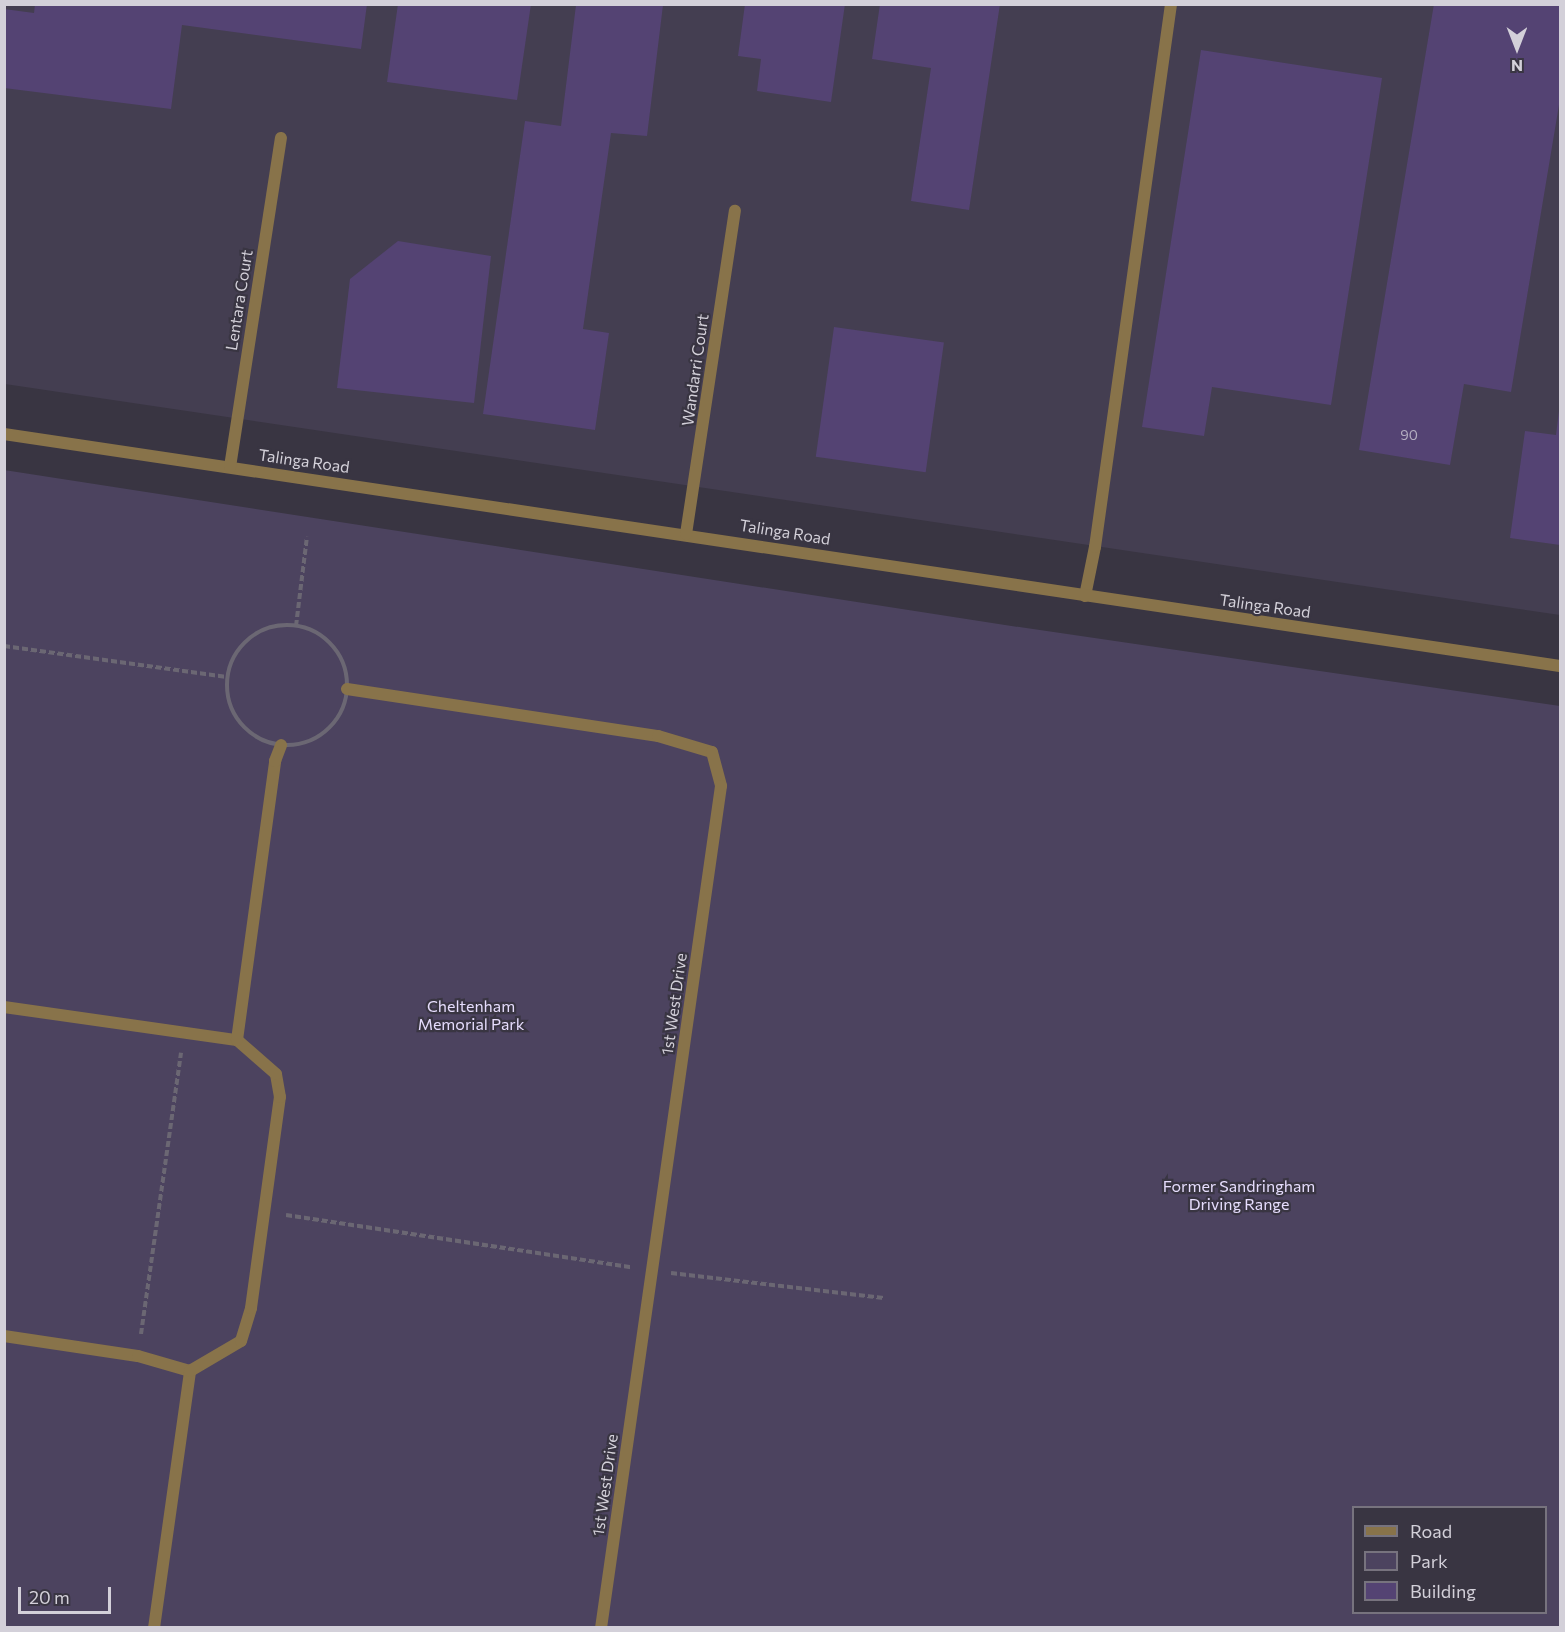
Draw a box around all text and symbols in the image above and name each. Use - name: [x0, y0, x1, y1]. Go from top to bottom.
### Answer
- north arrow: [1487, 18, 1547, 78]
- text: N: [1511, 57, 1523, 76]
- street label: Lentara Court: [222, 248, 256, 352]
- street label: Wandarri Court: [678, 313, 712, 427]
- house number: 90: [1400, 427, 1418, 443]
- street label: Talinga Road: [257, 445, 351, 477]
- street label: Talinga Road: [738, 515, 832, 549]
- street label: Talinga Road: [1218, 590, 1312, 622]
- street label: 1st West Drive: [657, 952, 691, 1056]
- park label: Cheltenham Memorial Park: [418, 996, 524, 1034]
- park label: Former Sandringham Driving Range: [1163, 1176, 1315, 1214]
- street label: 1st West Drive: [588, 1433, 622, 1537]
- legend: [1352, 1506, 1547, 1614]
- text: Road: [1410, 1520, 1452, 1542]
- text: Park: [1410, 1550, 1448, 1572]
- scale bar: [21, 1575, 114, 1613]
- text: Building: [1410, 1580, 1476, 1602]
- text: 20 m: [29, 1586, 70, 1608]

